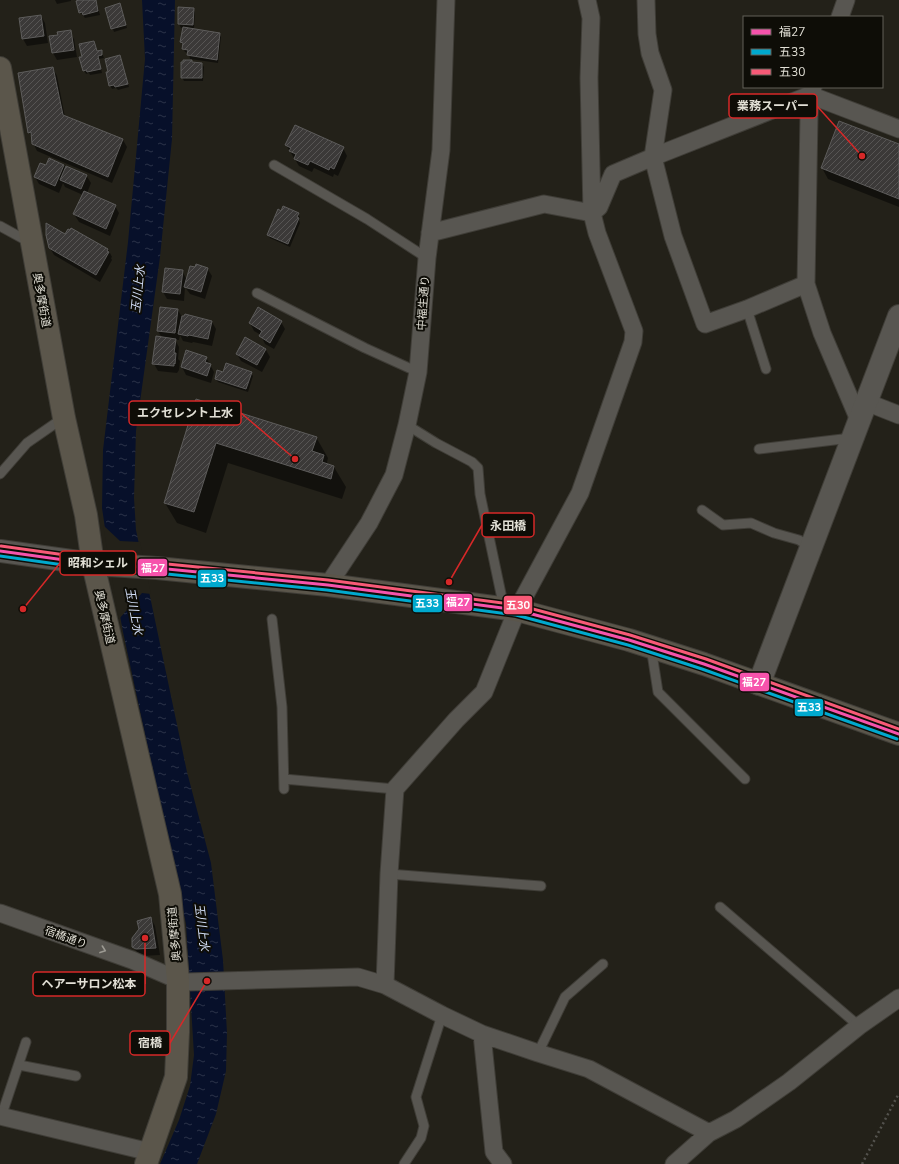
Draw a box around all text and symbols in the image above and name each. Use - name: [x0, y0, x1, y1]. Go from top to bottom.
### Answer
- legend: [743, 16, 883, 88]
- text: 福27: [779, 24, 805, 40]
- text: 五33: [779, 44, 805, 60]
- text: 五30: [779, 64, 805, 80]
- callout: 業務スーパー: [729, 94, 817, 118]
- text: 業務スーパー: [737, 98, 809, 114]
- water label: 玉川上水: [128, 262, 149, 314]
- street label: 奥多摩街道: [29, 272, 54, 328]
- street label: 中福生通り: [414, 275, 433, 331]
- callout: エクセレント上水: [129, 401, 241, 425]
- text: エクセレント上水: [137, 405, 233, 421]
- callout: 永田橋: [482, 513, 534, 537]
- text: 永田橋: [490, 518, 527, 534]
- callout: 昭和シェル: [60, 551, 136, 575]
- text: 昭和シェル: [68, 555, 128, 571]
- line badge: 福27: [137, 558, 168, 577]
- text: 福27: [141, 561, 165, 576]
- line badge: 五33: [197, 569, 227, 588]
- text: 五33: [200, 571, 224, 586]
- water label: 玉川上水: [122, 586, 147, 638]
- street label: 奥多摩街道: [91, 589, 118, 646]
- line badge: 福27: [443, 593, 473, 612]
- line badge: 五33: [412, 594, 443, 613]
- text: 福27: [446, 595, 470, 610]
- line badge: 五30: [503, 595, 533, 615]
- text: 五33: [415, 596, 439, 611]
- text: 五30: [506, 598, 530, 613]
- line badge: 福27: [739, 672, 770, 692]
- text: 福27: [742, 675, 766, 690]
- line badge: 五33: [794, 698, 824, 717]
- text: 五33: [797, 700, 821, 715]
- water label: 玉川上水: [191, 902, 213, 954]
- street label: 奥多摩街道: [165, 906, 184, 962]
- street label: 宿橋通り: [43, 923, 89, 952]
- one-way arrow: [99, 945, 106, 953]
- callout: ヘアーサロン松本: [33, 972, 145, 996]
- text: ヘアーサロン松本: [41, 976, 137, 992]
- callout: 宿橋: [130, 1031, 170, 1055]
- text: 宿橋: [138, 1035, 163, 1051]

